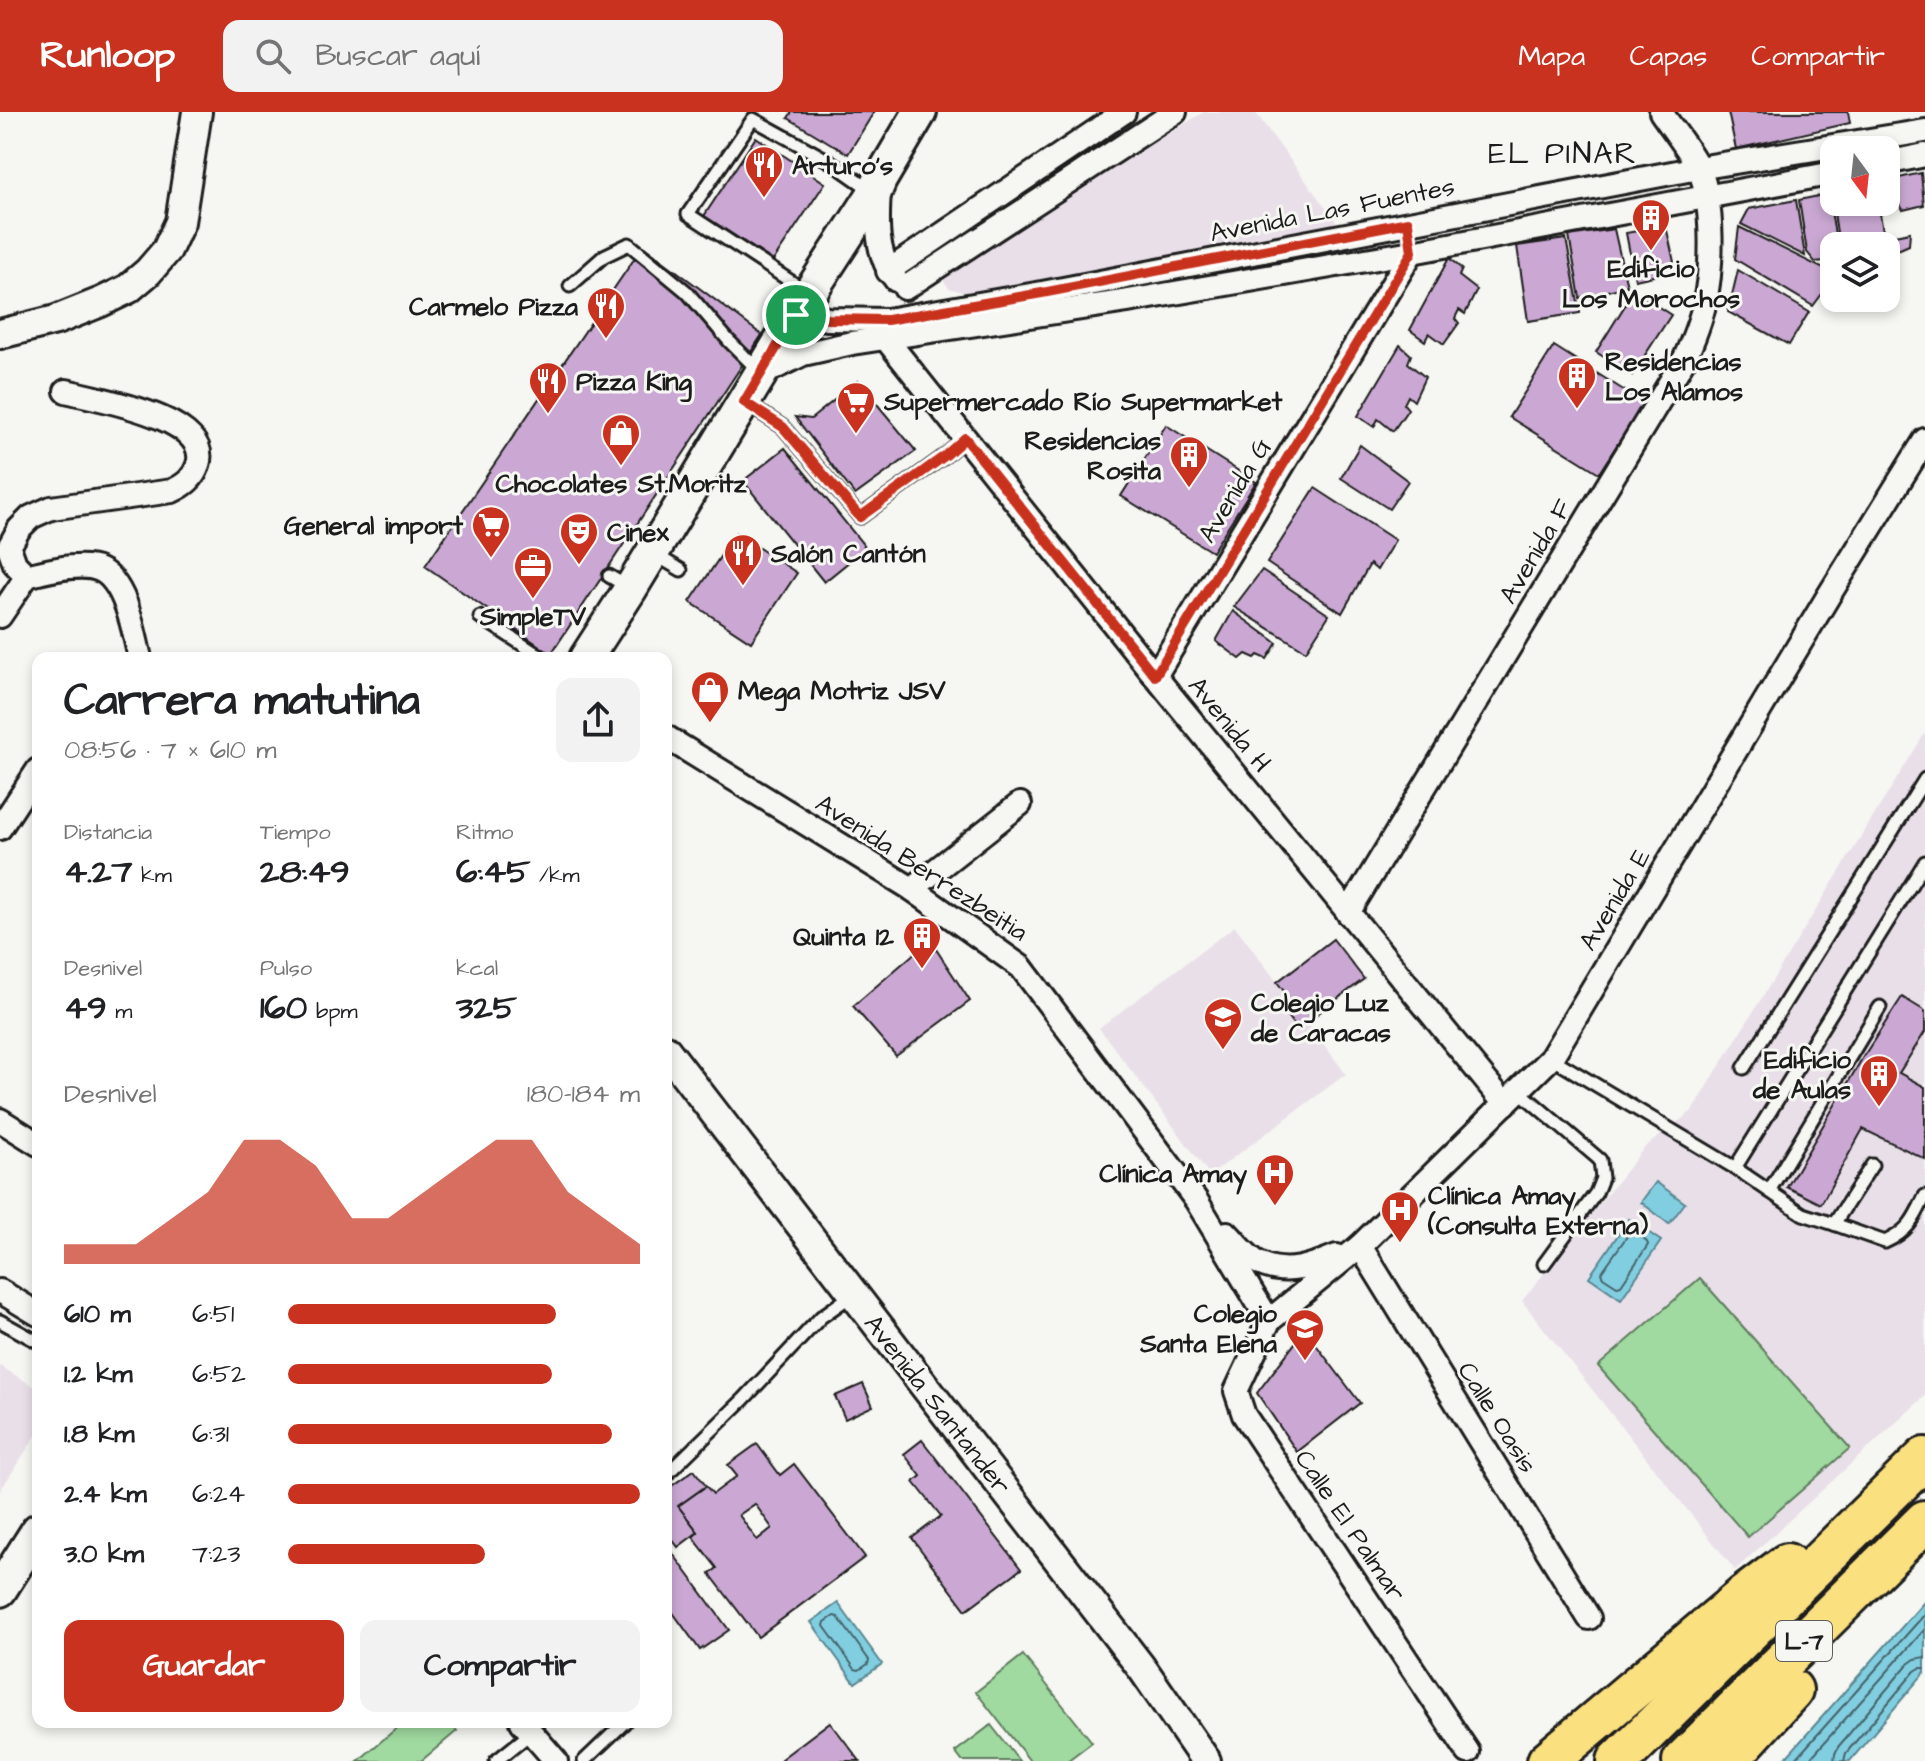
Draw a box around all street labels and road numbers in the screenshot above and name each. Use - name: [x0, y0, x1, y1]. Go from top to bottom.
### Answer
- street label: Avenida Las Fuentes: [1207, 169, 1458, 251]
- street label: Avenida G: [1190, 431, 1280, 550]
- street label: Avenida F: [1491, 492, 1581, 611]
- street label: Avenida H: [1179, 669, 1279, 780]
- street label: Avenida Berrezbeitia: [808, 786, 1035, 950]
- street label: Avenida E: [1570, 842, 1660, 957]
- street label: Avenida Santander: [855, 1307, 1019, 1502]
- street label: Calle Oasis: [1449, 1355, 1546, 1480]
- street label: Calle El Palmar: [1286, 1443, 1414, 1609]
- road number: L-7: [1776, 1621, 1832, 1661]

